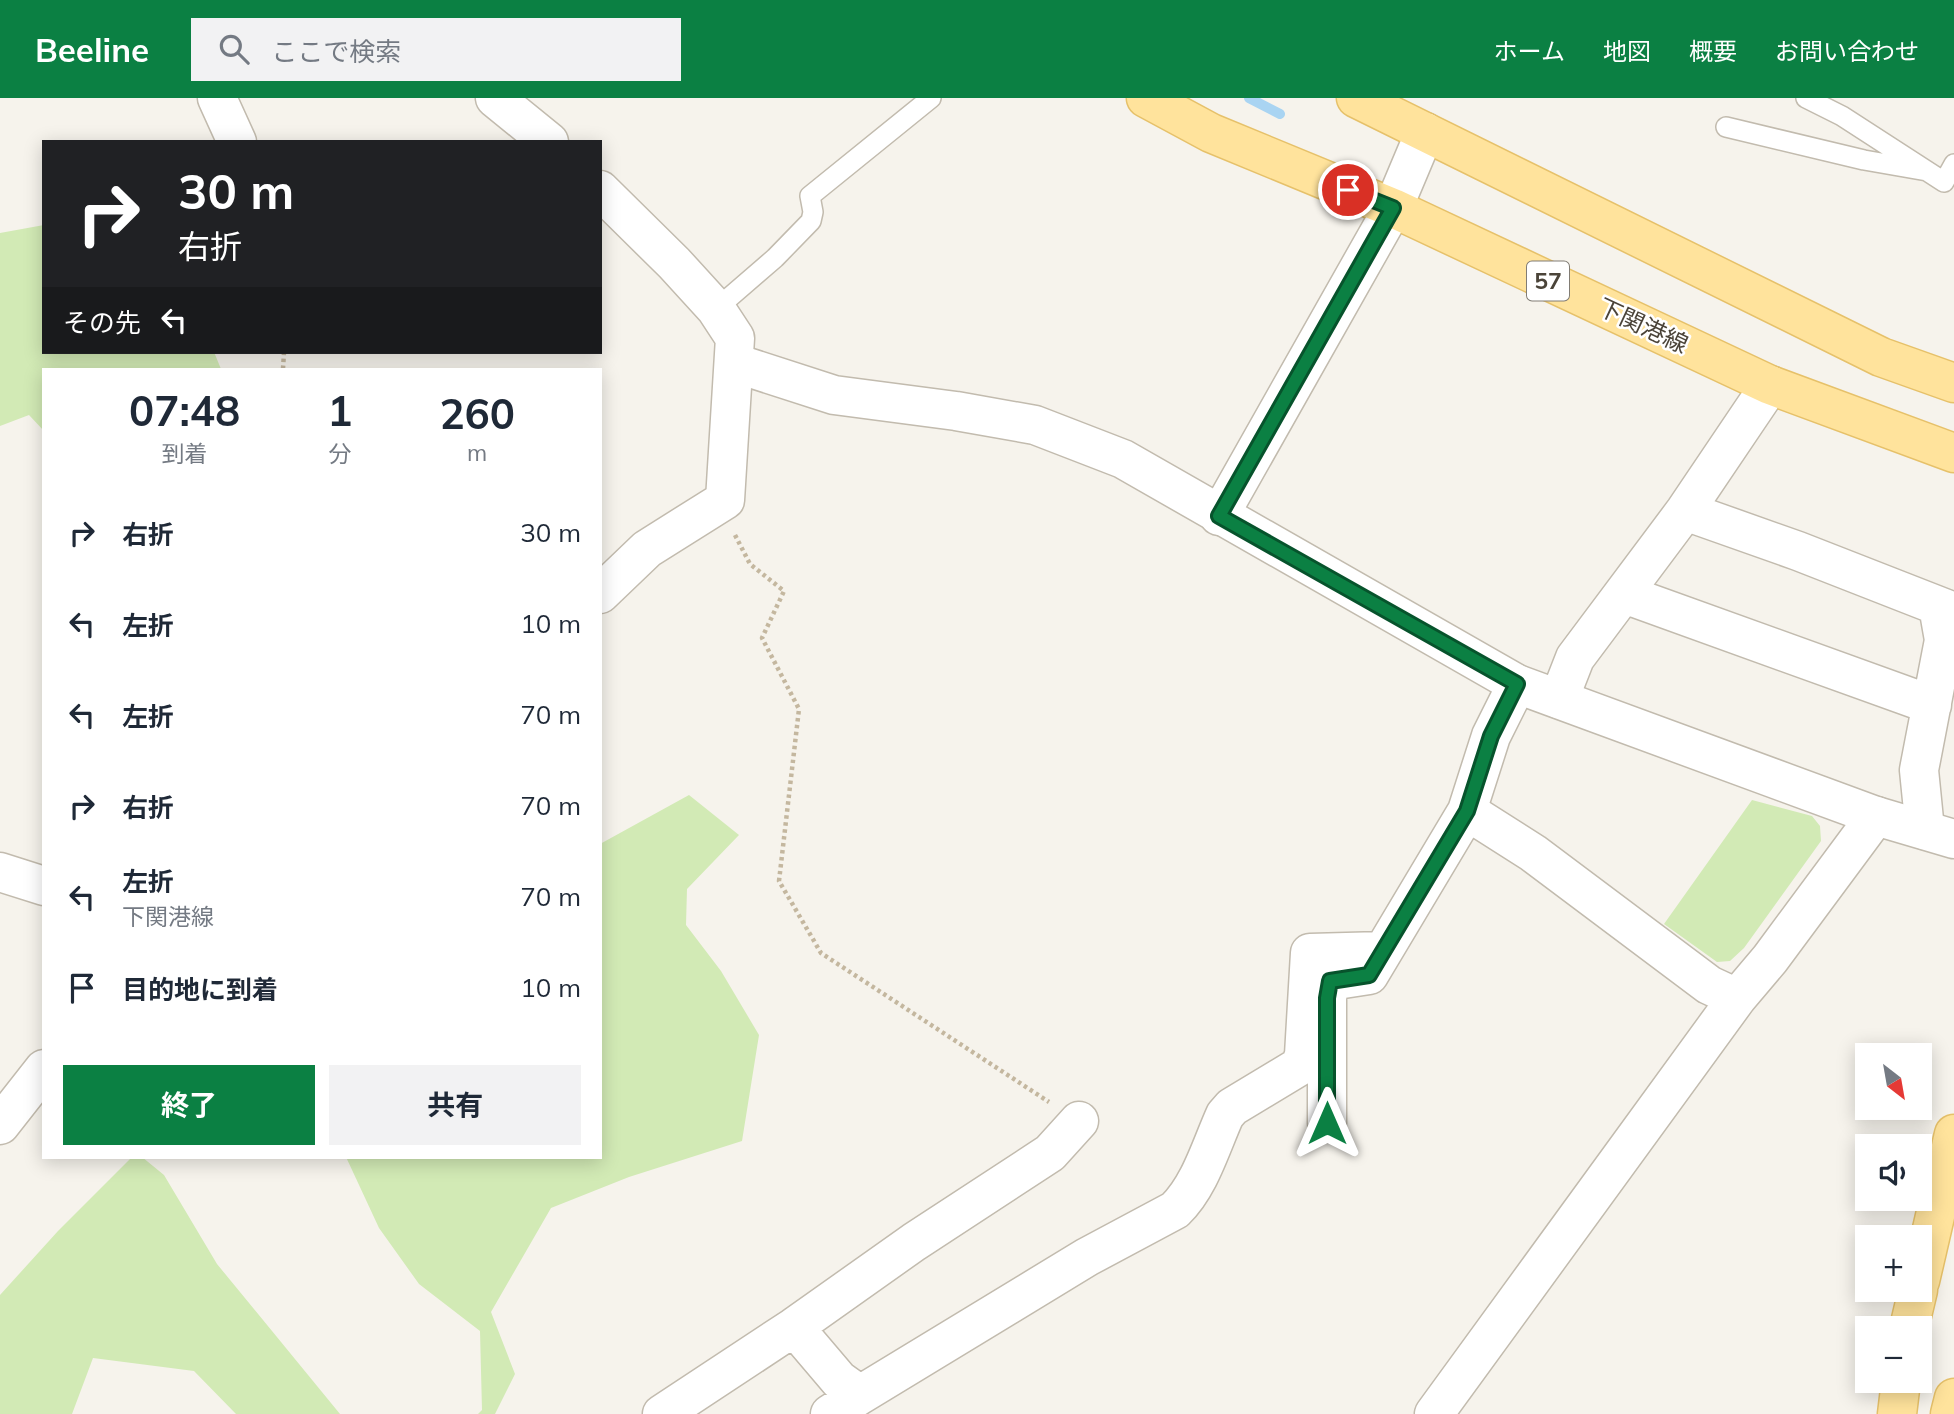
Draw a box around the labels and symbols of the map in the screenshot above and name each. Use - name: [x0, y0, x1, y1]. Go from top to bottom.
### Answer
- pin: [1318, 160, 1378, 220]
- road number: 57: [1527, 262, 1569, 300]
- street label: 下関港線: [1594, 291, 1693, 359]
- north arrow: [1855, 1043, 1932, 1120]
- position arrow: [1290, 1086, 1364, 1160]

